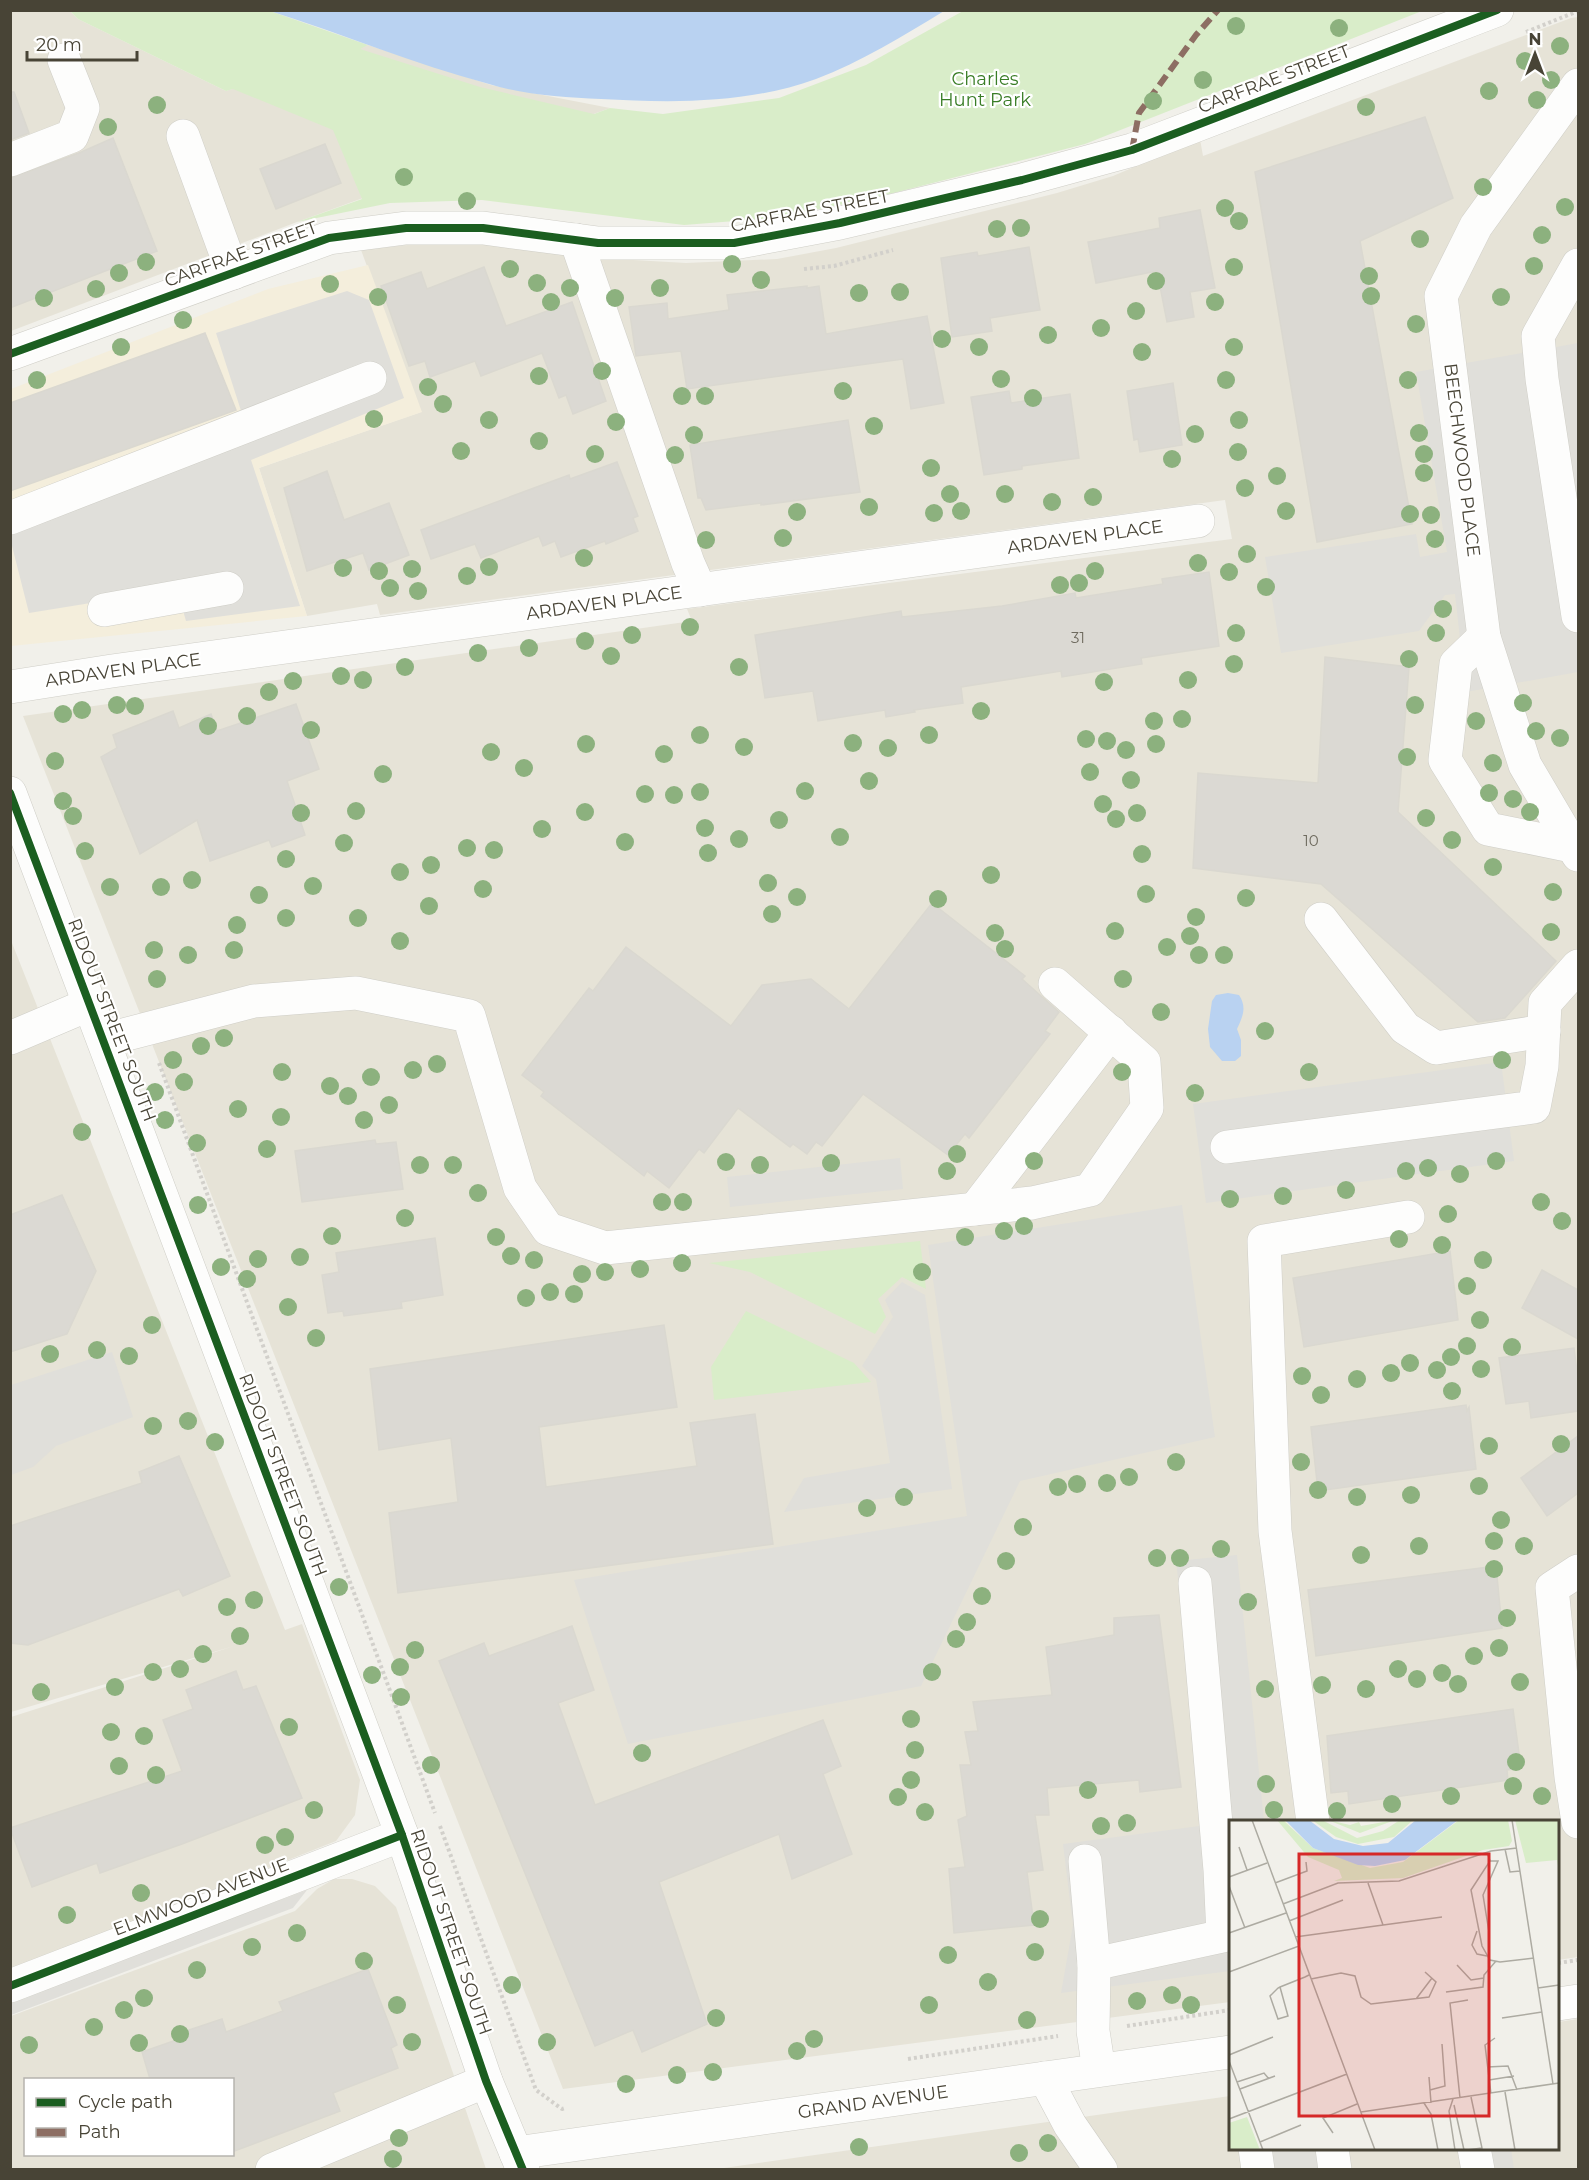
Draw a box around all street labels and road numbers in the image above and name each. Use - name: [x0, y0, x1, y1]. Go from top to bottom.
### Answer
- street label: CARFRAE STREET: [1195, 40, 1354, 118]
- street label: CARFRAE STREET: [729, 185, 892, 237]
- street label: CARFRAE STREET: [162, 216, 321, 292]
- street label: BEECHWOOD PLACE: [1439, 362, 1485, 558]
- street label: ARDAVEN PLACE: [1006, 515, 1164, 559]
- street label: ARDAVEN PLACE: [525, 581, 683, 625]
- street label: ARDAVEN PLACE: [44, 648, 202, 692]
- street label: RIDOUT STREET SOUTH: [63, 915, 161, 1125]
- street label: RIDOUT STREET SOUTH: [234, 1370, 332, 1580]
- street label: RIDOUT STREET SOUTH: [405, 1826, 497, 2038]
- street label: ELMWOOD AVENUE: [110, 1853, 292, 1941]
- street label: GRAND AVENUE: [796, 2081, 950, 2123]

